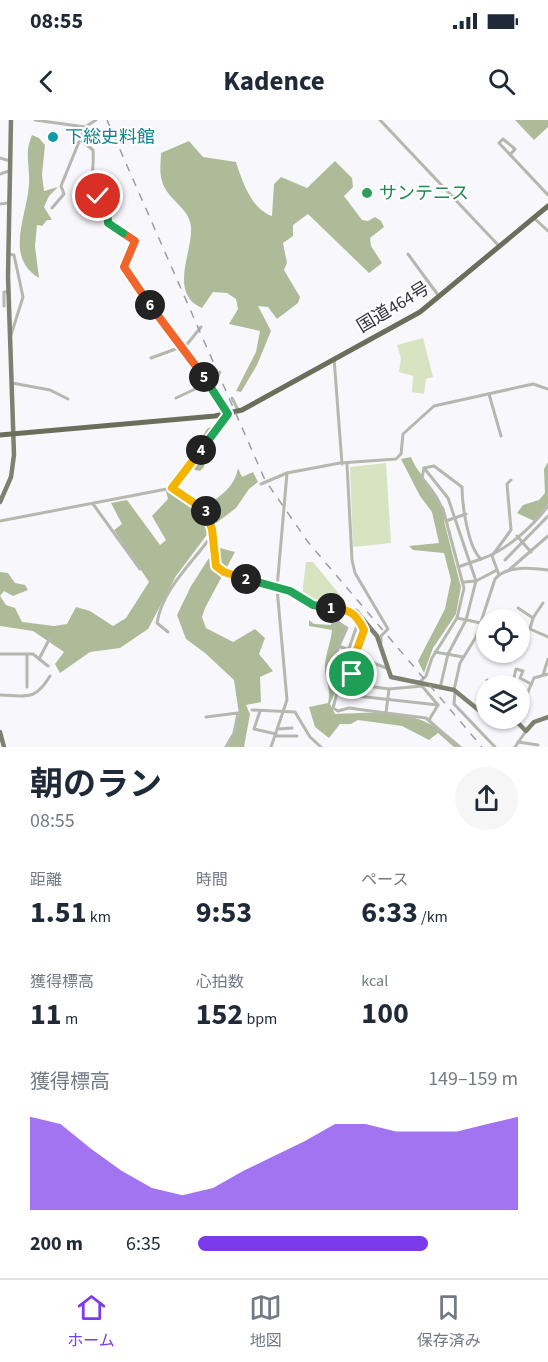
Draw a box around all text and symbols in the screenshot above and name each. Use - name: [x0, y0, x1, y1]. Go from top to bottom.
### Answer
- text: 08:55: [30, 5, 83, 37]
- text: Kadence: [223, 62, 325, 101]
- icon: back: [30, 65, 63, 98]
- icon: search: [485, 65, 518, 98]
- place label: 下総史料館: [65, 125, 155, 150]
- marker: 下総史料館: [46, 130, 60, 144]
- pin: [72, 170, 123, 221]
- icon: check: [81, 179, 114, 212]
- place label: サンテニス: [379, 181, 469, 206]
- marker: サンテニス: [360, 186, 374, 200]
- street label: 国道464号: [352, 276, 434, 339]
- pin: 6: [135, 290, 165, 320]
- text: 6: [146, 294, 154, 316]
- pin: 5: [189, 362, 219, 392]
- text: 5: [200, 366, 208, 388]
- pin: 4: [186, 435, 216, 465]
- text: 4: [197, 439, 205, 461]
- pin: 3: [191, 496, 221, 526]
- text: 3: [202, 500, 210, 522]
- pin: 2: [231, 564, 261, 594]
- text: 2: [242, 568, 250, 590]
- pin: 1: [316, 593, 346, 623]
- text: 1: [327, 597, 335, 619]
- map controls: [476, 609, 530, 729]
- button: locate: [476, 609, 530, 663]
- pin: [326, 648, 377, 699]
- icon: arrive: [335, 657, 368, 690]
- button: layers: [476, 675, 530, 729]
- text: 朝のラン: [30, 761, 162, 808]
- button: share: [455, 767, 518, 830]
- text: 08:55: [30, 807, 75, 835]
- text: 距離: [30, 869, 62, 891]
- text: 時間: [196, 869, 228, 891]
- text: ペース: [361, 869, 409, 891]
- text: 1.51: [30, 891, 87, 934]
- text: 9:53: [196, 891, 252, 934]
- text: 6:33: [361, 891, 418, 934]
- text: km: [87, 906, 111, 928]
- text: /km: [418, 906, 448, 928]
- text: kcal: [361, 970, 388, 992]
- text: 獲得標高: [30, 971, 94, 993]
- text: 心拍数: [196, 971, 244, 993]
- text: 100: [361, 992, 409, 1035]
- text: 11: [30, 993, 62, 1036]
- text: 152: [196, 993, 243, 1036]
- text: m: [62, 1008, 78, 1030]
- text: bpm: [243, 1008, 277, 1030]
- text: 149–159 m: [428, 1065, 518, 1093]
- text: 獲得標高: [30, 1068, 110, 1096]
- text: 200 m: [30, 1230, 83, 1258]
- text: 6:35: [126, 1230, 161, 1258]
- tab: ホーム: [67, 1291, 115, 1352]
- tab: 地図: [249, 1291, 282, 1352]
- tab: 保存済み: [417, 1291, 481, 1352]

